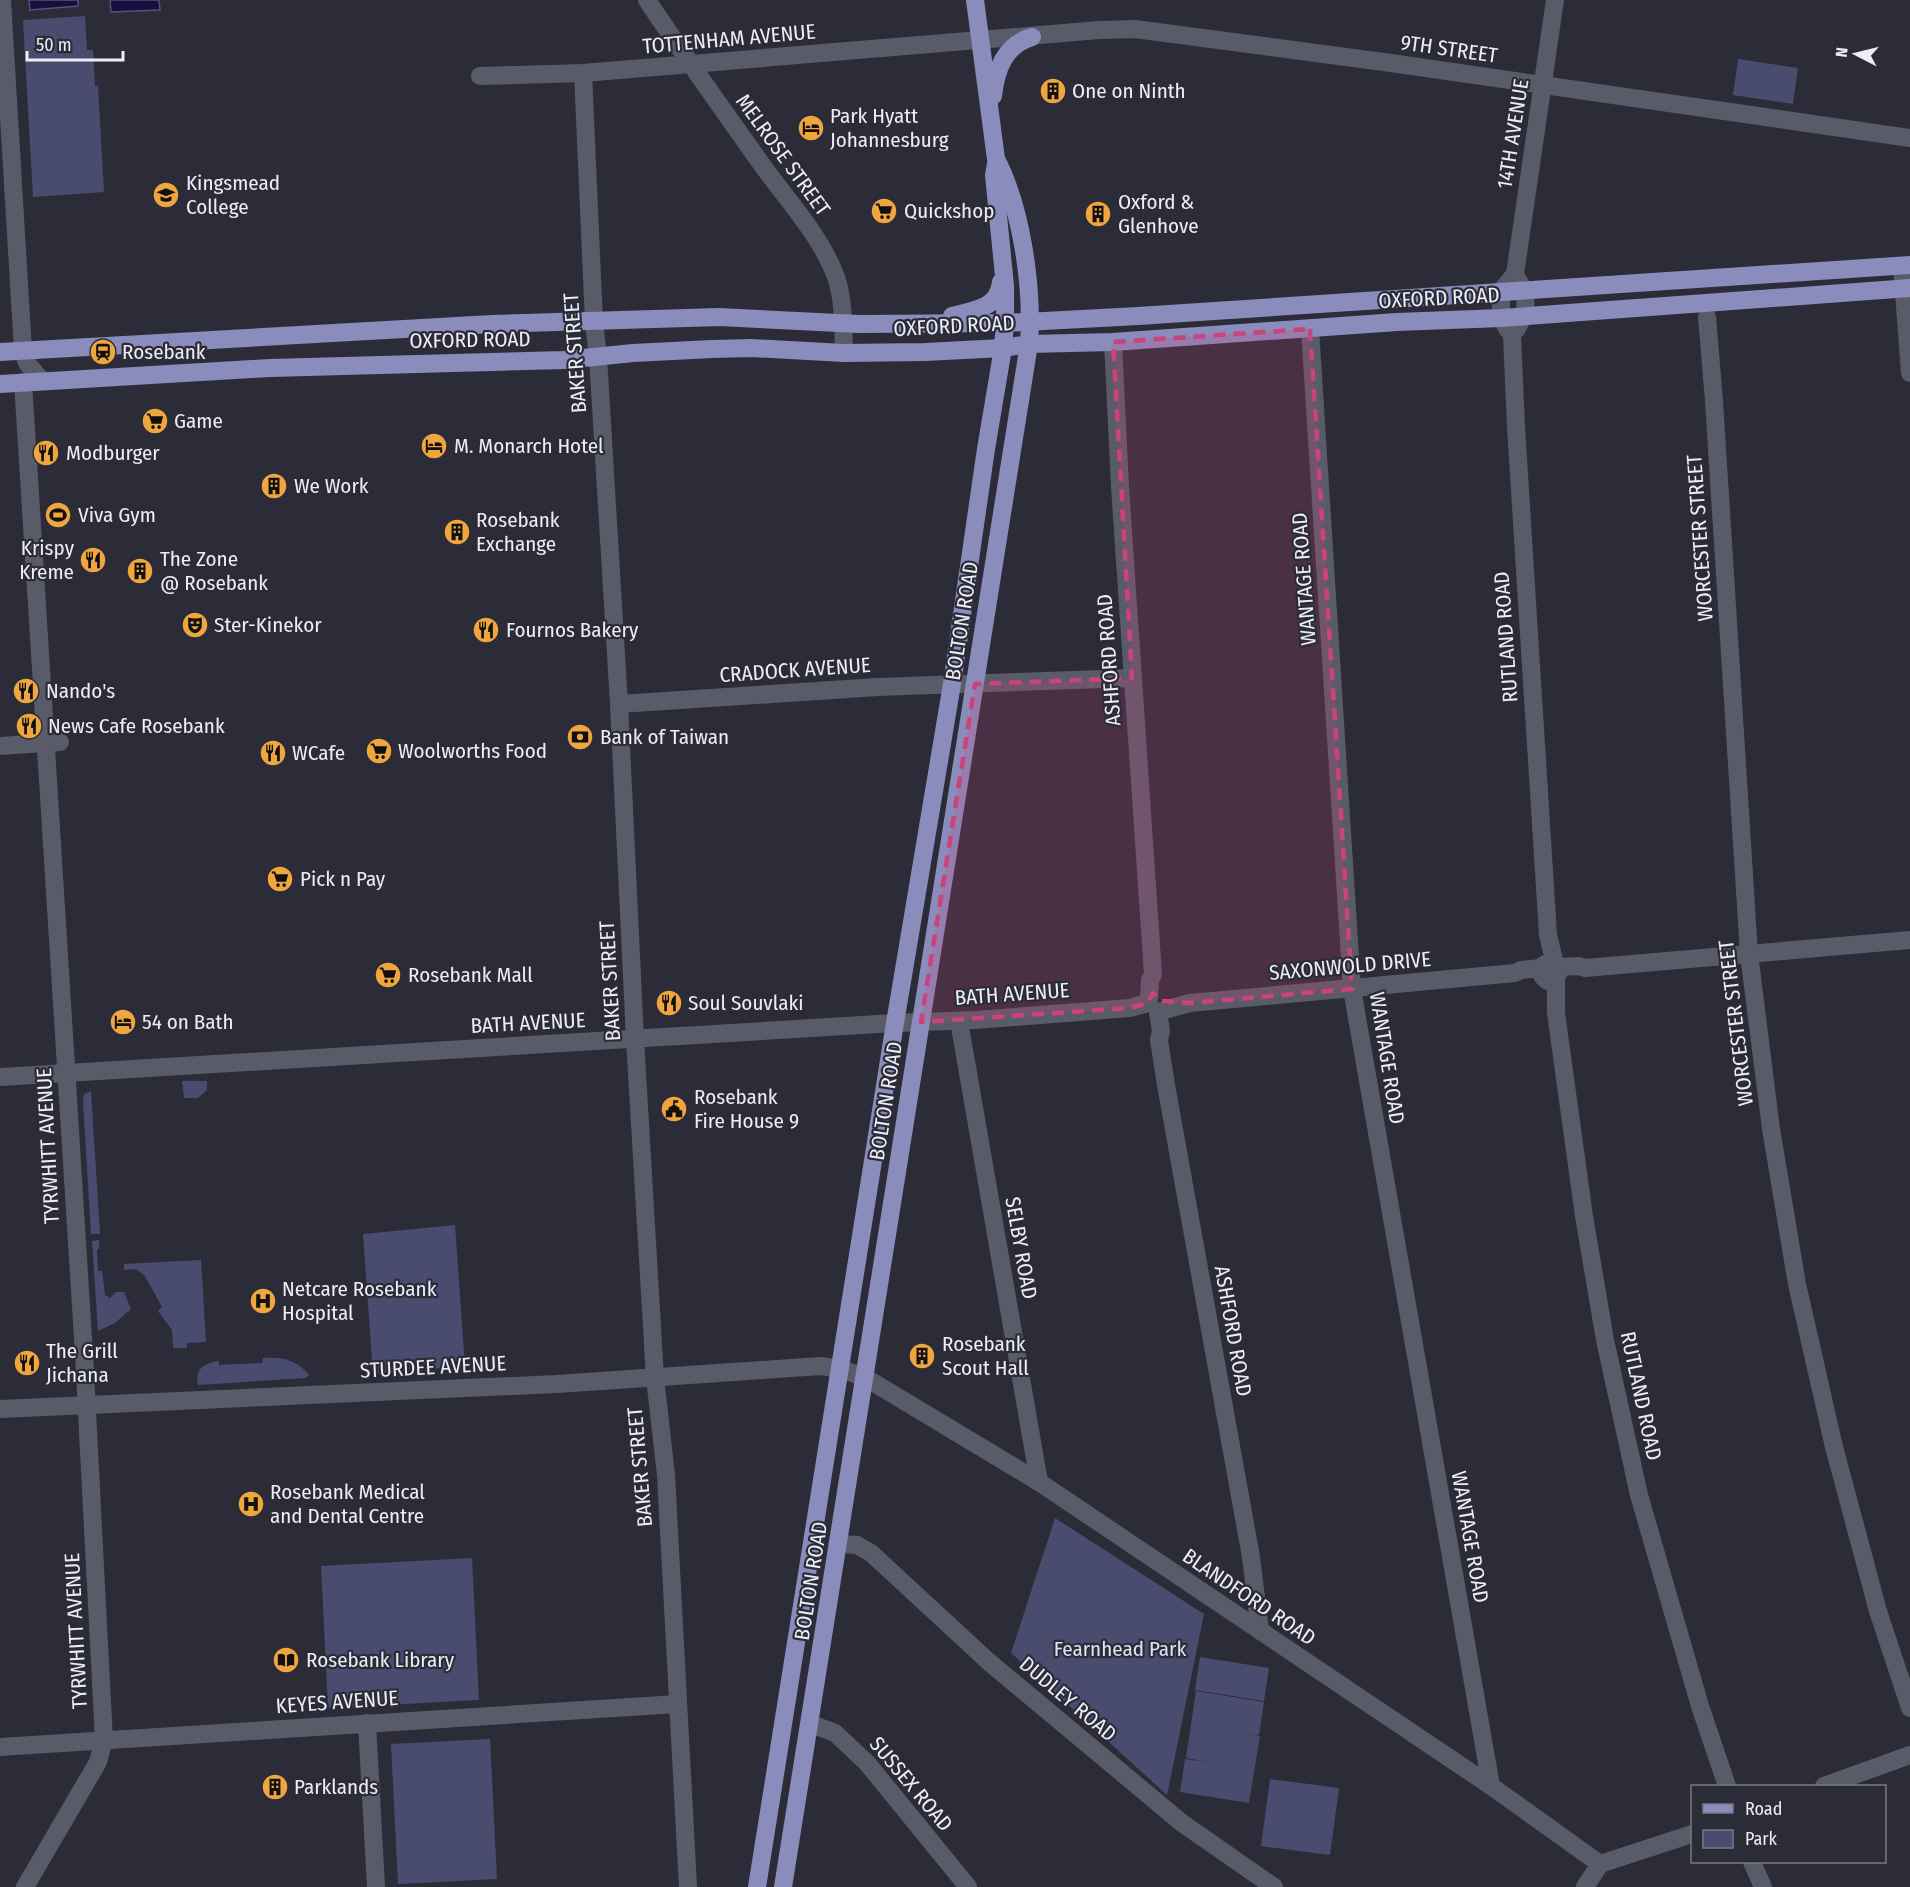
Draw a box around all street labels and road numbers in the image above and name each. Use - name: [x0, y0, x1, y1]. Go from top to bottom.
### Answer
- street label: TOTTENHAM AVENUE: [642, 18, 817, 60]
- street label: 9TH STREET: [1399, 29, 1499, 69]
- street label: 14TH AVENUE: [1491, 77, 1535, 191]
- street label: MELROSE STREET: [730, 89, 836, 221]
- street label: OXFORD ROAD: [1378, 282, 1500, 314]
- street label: BAKER STREET: [558, 292, 592, 414]
- street label: OXFORD ROAD: [893, 310, 1015, 342]
- street label: OXFORD ROAD: [409, 326, 531, 354]
- street label: WORCESTER STREET: [1681, 454, 1719, 622]
- street label: WANTAGE ROAD: [1286, 512, 1322, 646]
- street label: BOLTON ROAD: [940, 560, 984, 682]
- street label: RUTLAND ROAD: [1488, 571, 1524, 703]
- street label: ASHFORD ROAD: [1091, 593, 1127, 727]
- street label: CRADOCK AVENUE: [719, 652, 872, 688]
- street label: BAKER STREET: [594, 920, 626, 1042]
- street label: WORCESTER STREET: [1713, 938, 1759, 1107]
- street label: SAXONWOLD DRIVE: [1268, 946, 1432, 986]
- street label: BATH AVENUE: [954, 977, 1070, 1011]
- street label: WANTAGE ROAD: [1364, 990, 1410, 1126]
- street label: BATH AVENUE: [470, 1007, 586, 1039]
- street label: BOLTON ROAD: [864, 1040, 908, 1162]
- street label: TYRWHITT AVENUE: [31, 1067, 65, 1225]
- street label: SELBY ROAD: [999, 1195, 1043, 1301]
- street label: ASHFORD ROAD: [1209, 1264, 1257, 1398]
- street label: RUTLAND ROAD: [1615, 1329, 1667, 1463]
- street label: STURDEE AVENUE: [359, 1350, 507, 1384]
- street label: BAKER STREET: [622, 1406, 658, 1528]
- street label: WANTAGE ROAD: [1446, 1469, 1494, 1605]
- street label: BOLTON ROAD: [789, 1520, 833, 1642]
- street label: BLANDFORD ROAD: [1178, 1543, 1320, 1651]
- street label: TYRWHITT AVENUE: [59, 1552, 93, 1710]
- street label: DUDLEY ROAD: [1014, 1651, 1122, 1747]
- street label: KEYES AVENUE: [275, 1685, 399, 1719]
- street label: SUSSEX ROAD: [864, 1731, 958, 1837]

